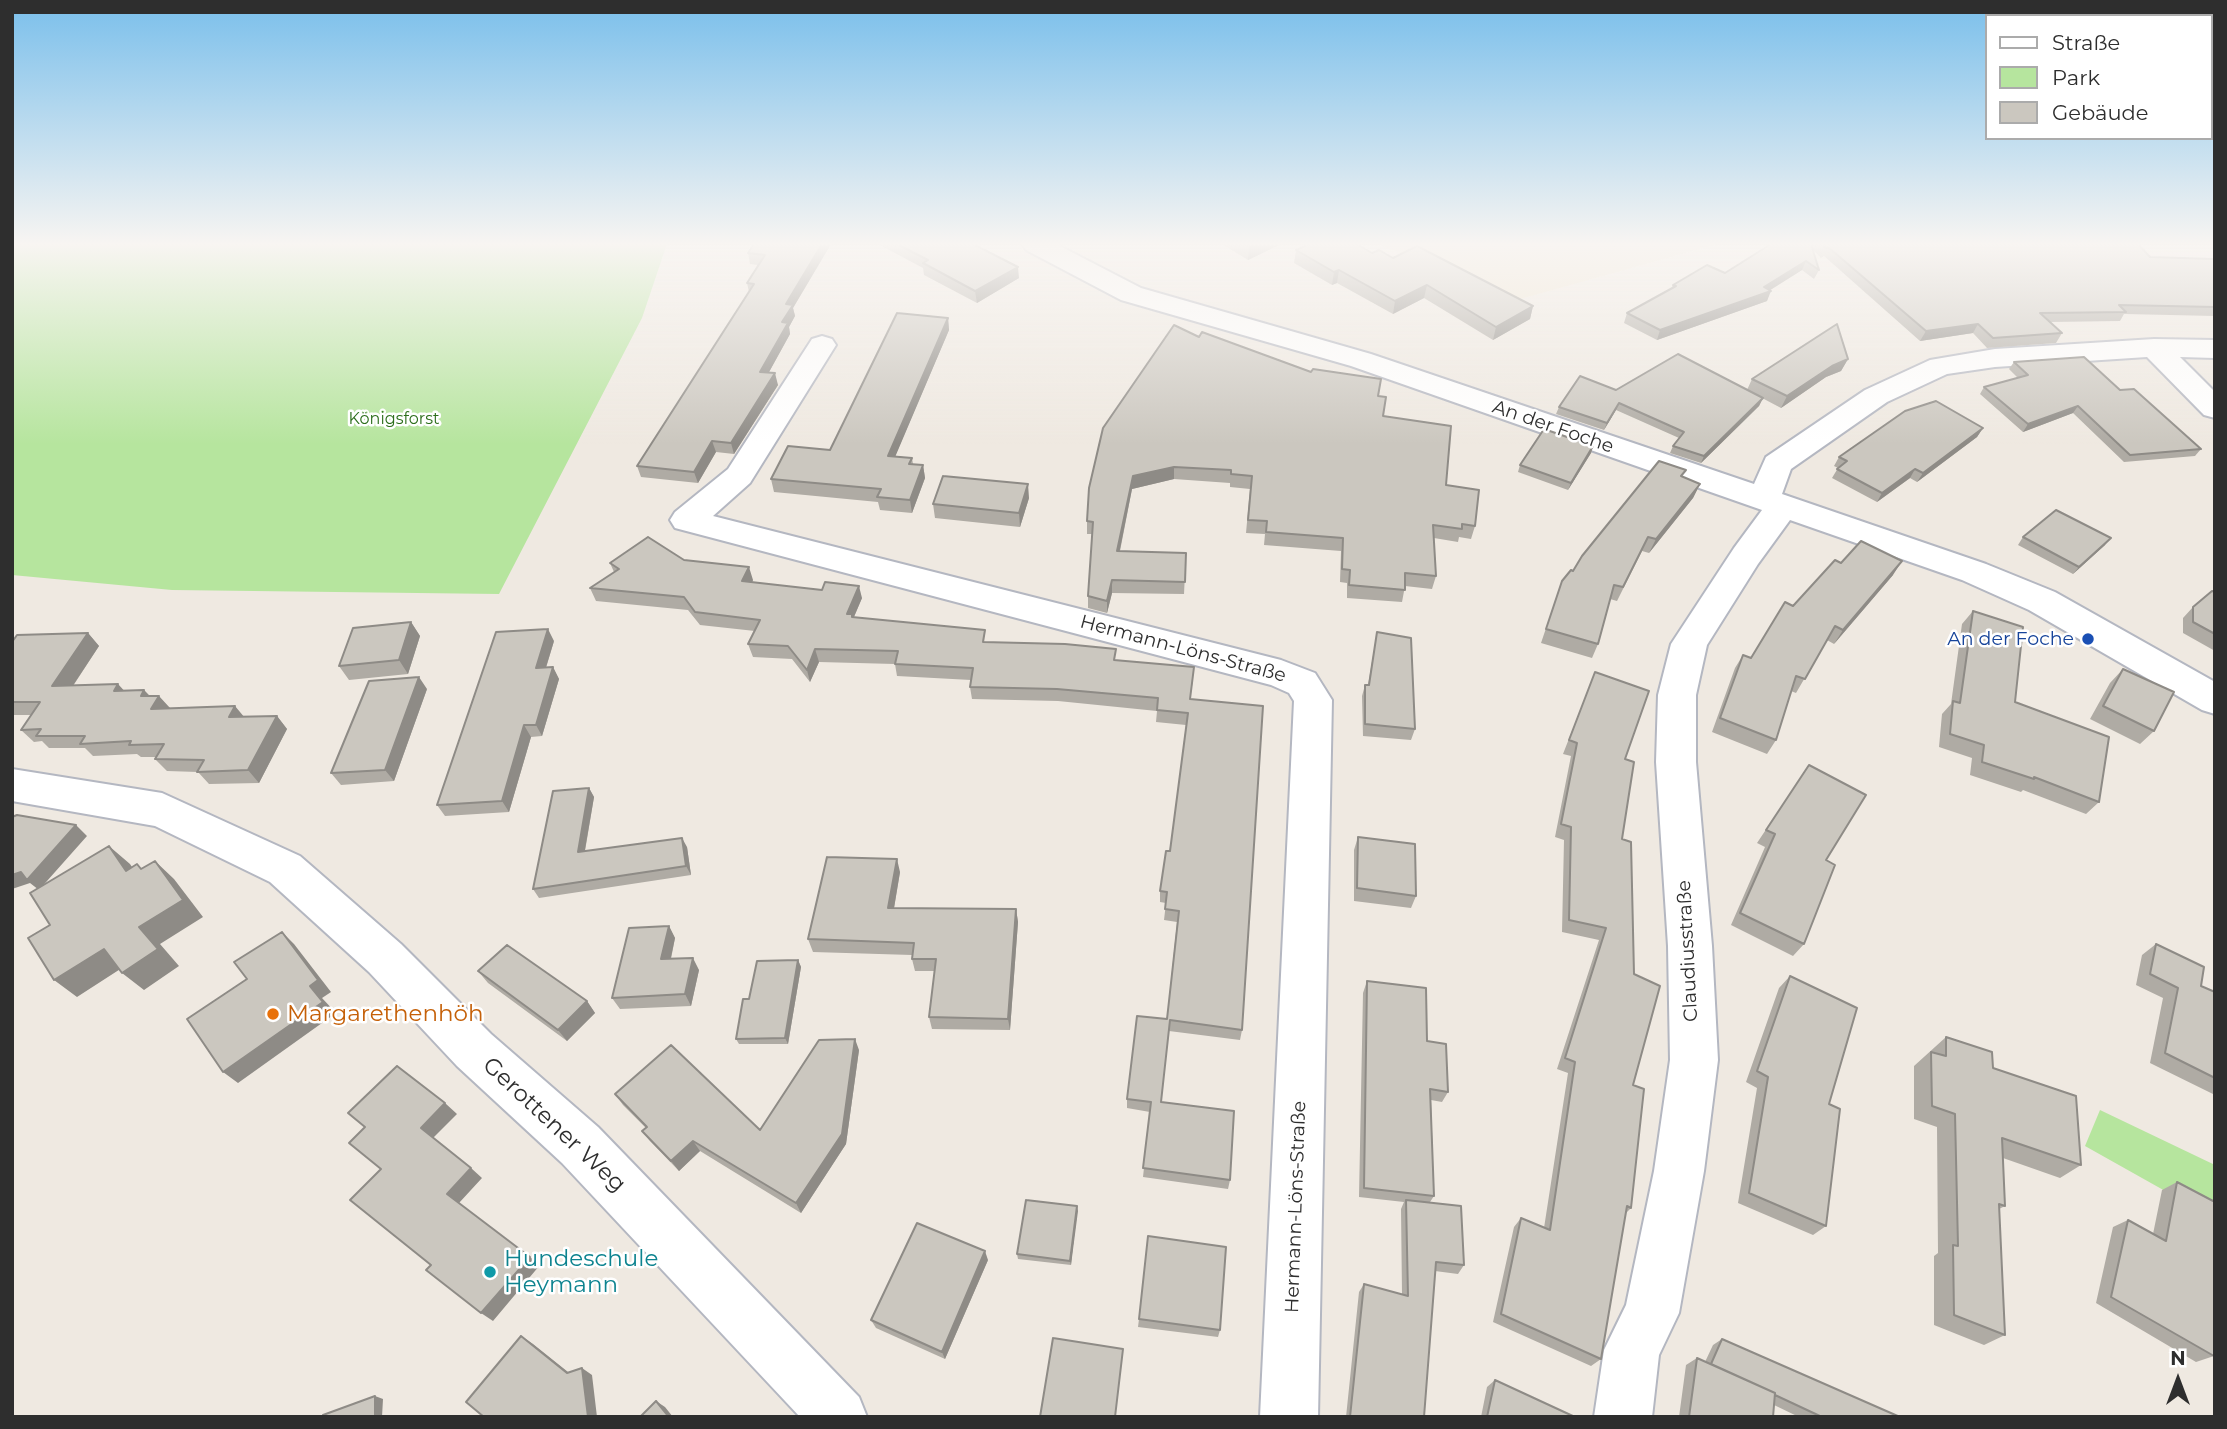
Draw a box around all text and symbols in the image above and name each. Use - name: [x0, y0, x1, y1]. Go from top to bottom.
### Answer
- legend: [1986, 14, 2213, 140]
- text: Straße: [2052, 30, 2120, 55]
- text: Park: [2052, 65, 2100, 90]
- text: Gebäude: [2052, 100, 2149, 125]
- street label: An der Foche: [1489, 396, 1617, 458]
- park label: Königsforst: [349, 409, 439, 429]
- street label: Hermann-Löns-Straße: [1078, 611, 1288, 687]
- place label: An der Foche: [1947, 628, 2074, 650]
- marker: An der Foche: [2080, 631, 2096, 647]
- street label: Claudiusstraße: [1673, 880, 1703, 1022]
- place label: Margarethenhöh: [287, 1000, 483, 1028]
- marker: Margarethenhöh: [265, 1006, 281, 1022]
- street label: Gerottener Weg: [477, 1052, 631, 1198]
- street label: Hermann-Löns-Straße: [1281, 1101, 1311, 1313]
- place label: Hundeschule Heymann: [504, 1245, 658, 1299]
- marker: Hundeschule Heymann: [482, 1264, 498, 1280]
- north arrow: [2143, 1345, 2213, 1415]
- text: N: [2170, 1347, 2186, 1370]

